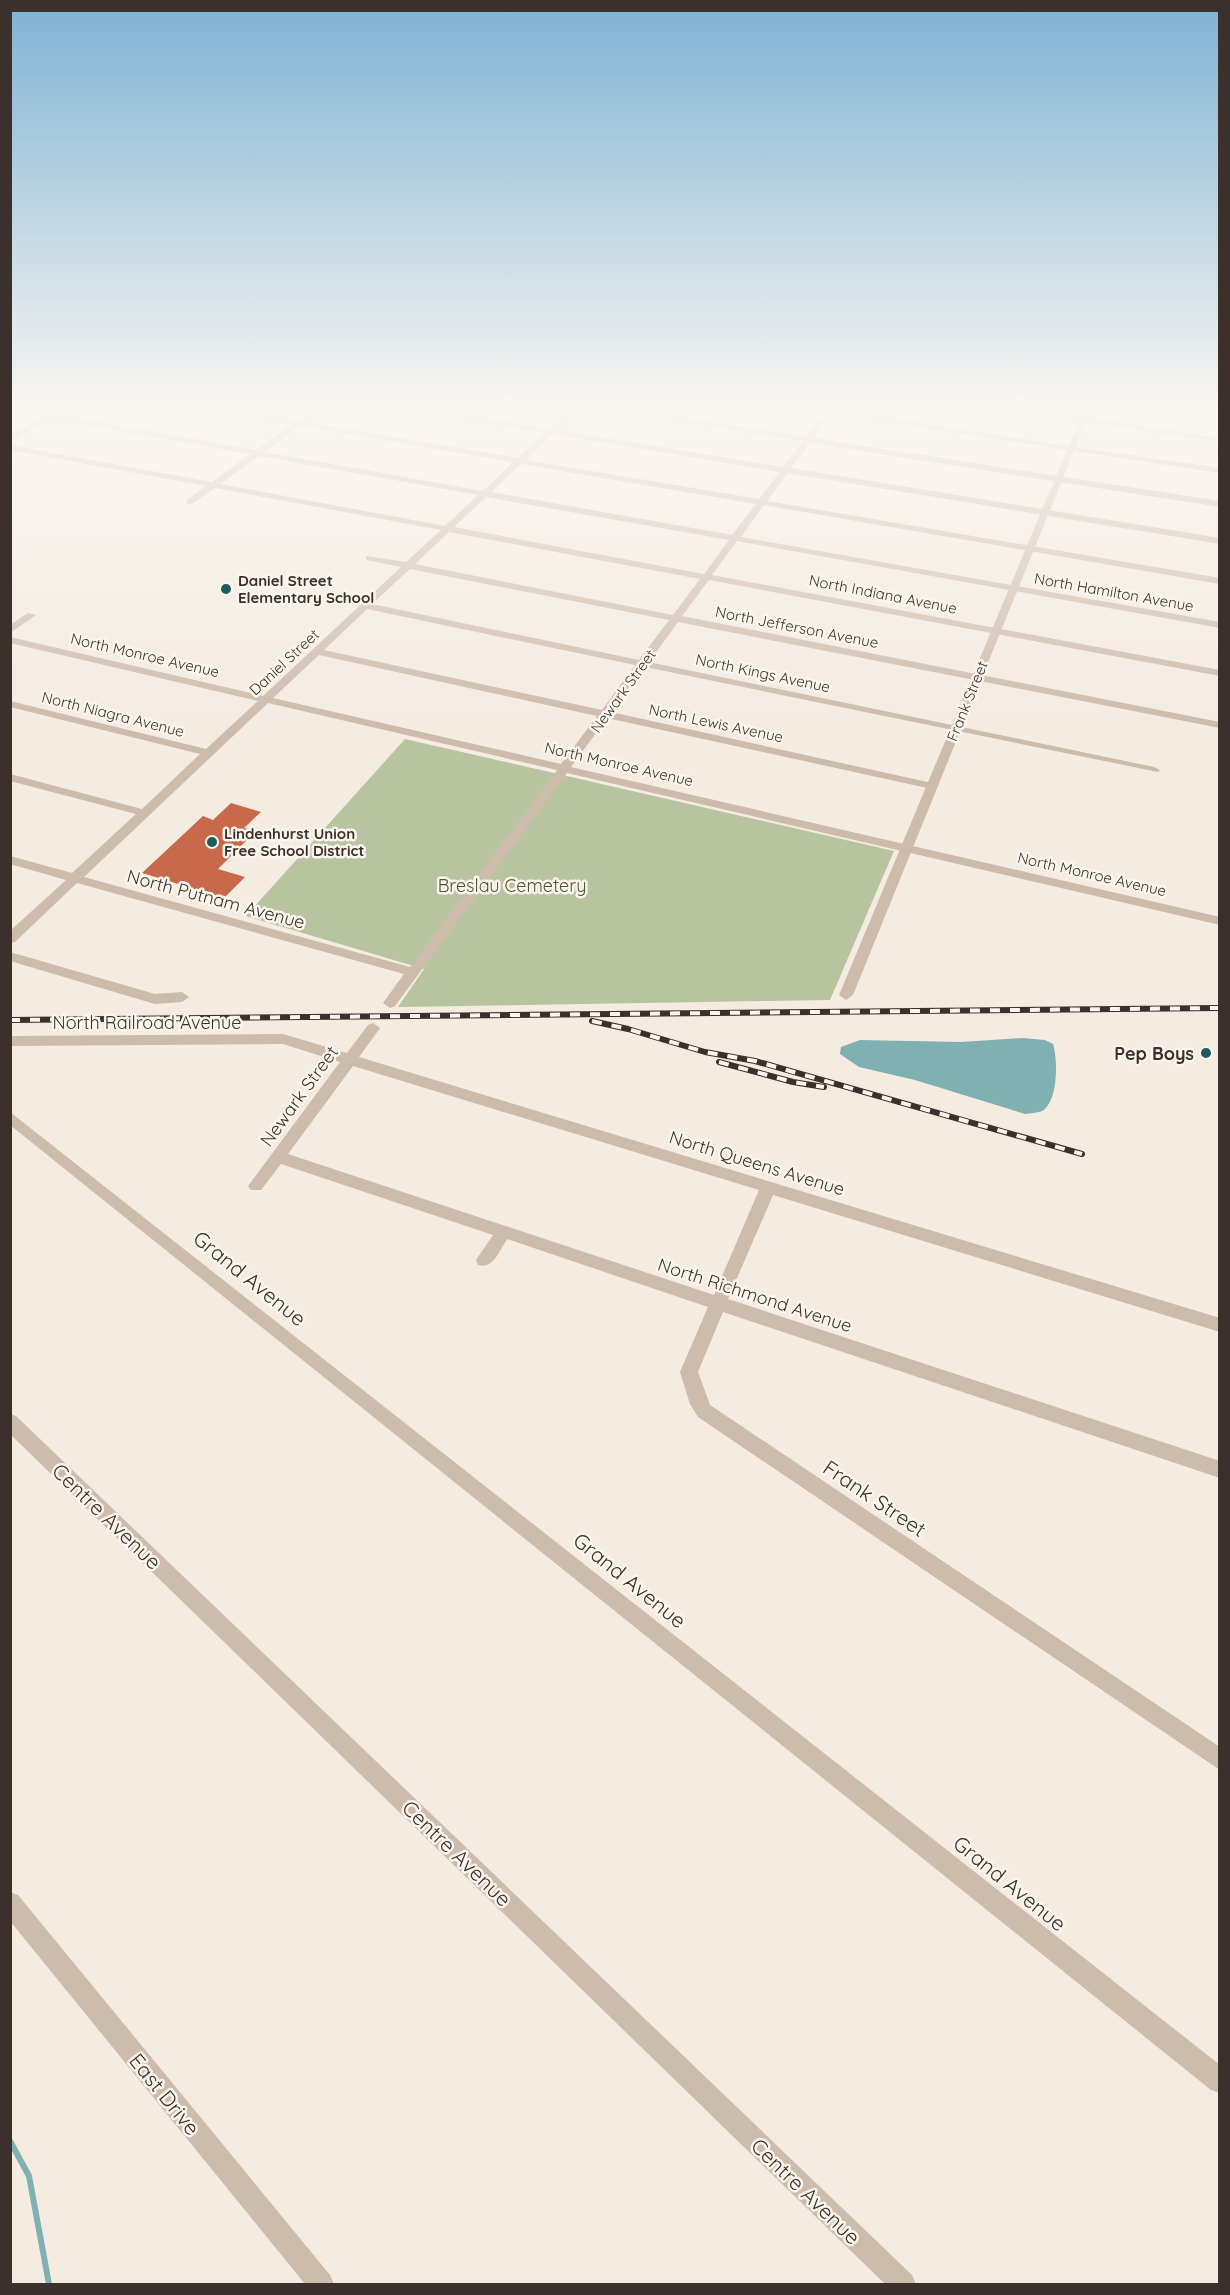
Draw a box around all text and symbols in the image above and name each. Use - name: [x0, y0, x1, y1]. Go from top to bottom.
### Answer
- street label: North Hamilton Avenue: [1033, 569, 1195, 615]
- street label: North Indiana Avenue: [807, 570, 959, 618]
- place label: Daniel Street Elementary School: [238, 571, 374, 607]
- marker: Daniel Street Elementary School: [219, 582, 233, 596]
- street label: North Jefferson Avenue: [714, 602, 880, 652]
- street label: Daniel Street: [245, 625, 323, 699]
- street label: North Monroe Avenue: [69, 629, 221, 681]
- street label: Newark Street: [586, 645, 660, 737]
- street label: North Kings Avenue: [694, 649, 832, 697]
- street label: Frank Street: [942, 658, 992, 744]
- street label: North Niagra Avenue: [40, 687, 186, 741]
- street label: North Lewis Avenue: [647, 699, 785, 747]
- street label: North Monroe Avenue: [543, 738, 695, 790]
- place label: Lindenhurst Union Free School District: [224, 824, 365, 860]
- marker: Lindenhurst Union Free School District: [205, 835, 219, 849]
- street label: North Monroe Avenue: [1016, 848, 1168, 900]
- street label: North Putnam Avenue: [124, 864, 308, 934]
- park label: Breslau Cemetery: [438, 874, 586, 897]
- street label: North Railroad Avenue: [53, 1011, 241, 1034]
- street label: Newark Street: [255, 1041, 343, 1151]
- place label: Pep Boys: [1114, 1042, 1194, 1065]
- marker: Pep Boys: [1199, 1046, 1213, 1060]
- street label: North Queens Avenue: [667, 1125, 847, 1201]
- street label: Grand Avenue: [188, 1225, 312, 1331]
- street label: North Richmond Avenue: [655, 1253, 855, 1337]
- street label: Frank Street: [818, 1454, 932, 1542]
- street label: Centre Avenue: [47, 1457, 167, 1575]
- street label: Grand Avenue: [568, 1527, 692, 1633]
- street label: Centre Avenue: [397, 1794, 517, 1912]
- street label: Grand Avenue: [948, 1830, 1072, 1936]
- street label: East Drive: [124, 2048, 206, 2140]
- street label: Centre Avenue: [746, 2132, 866, 2250]

